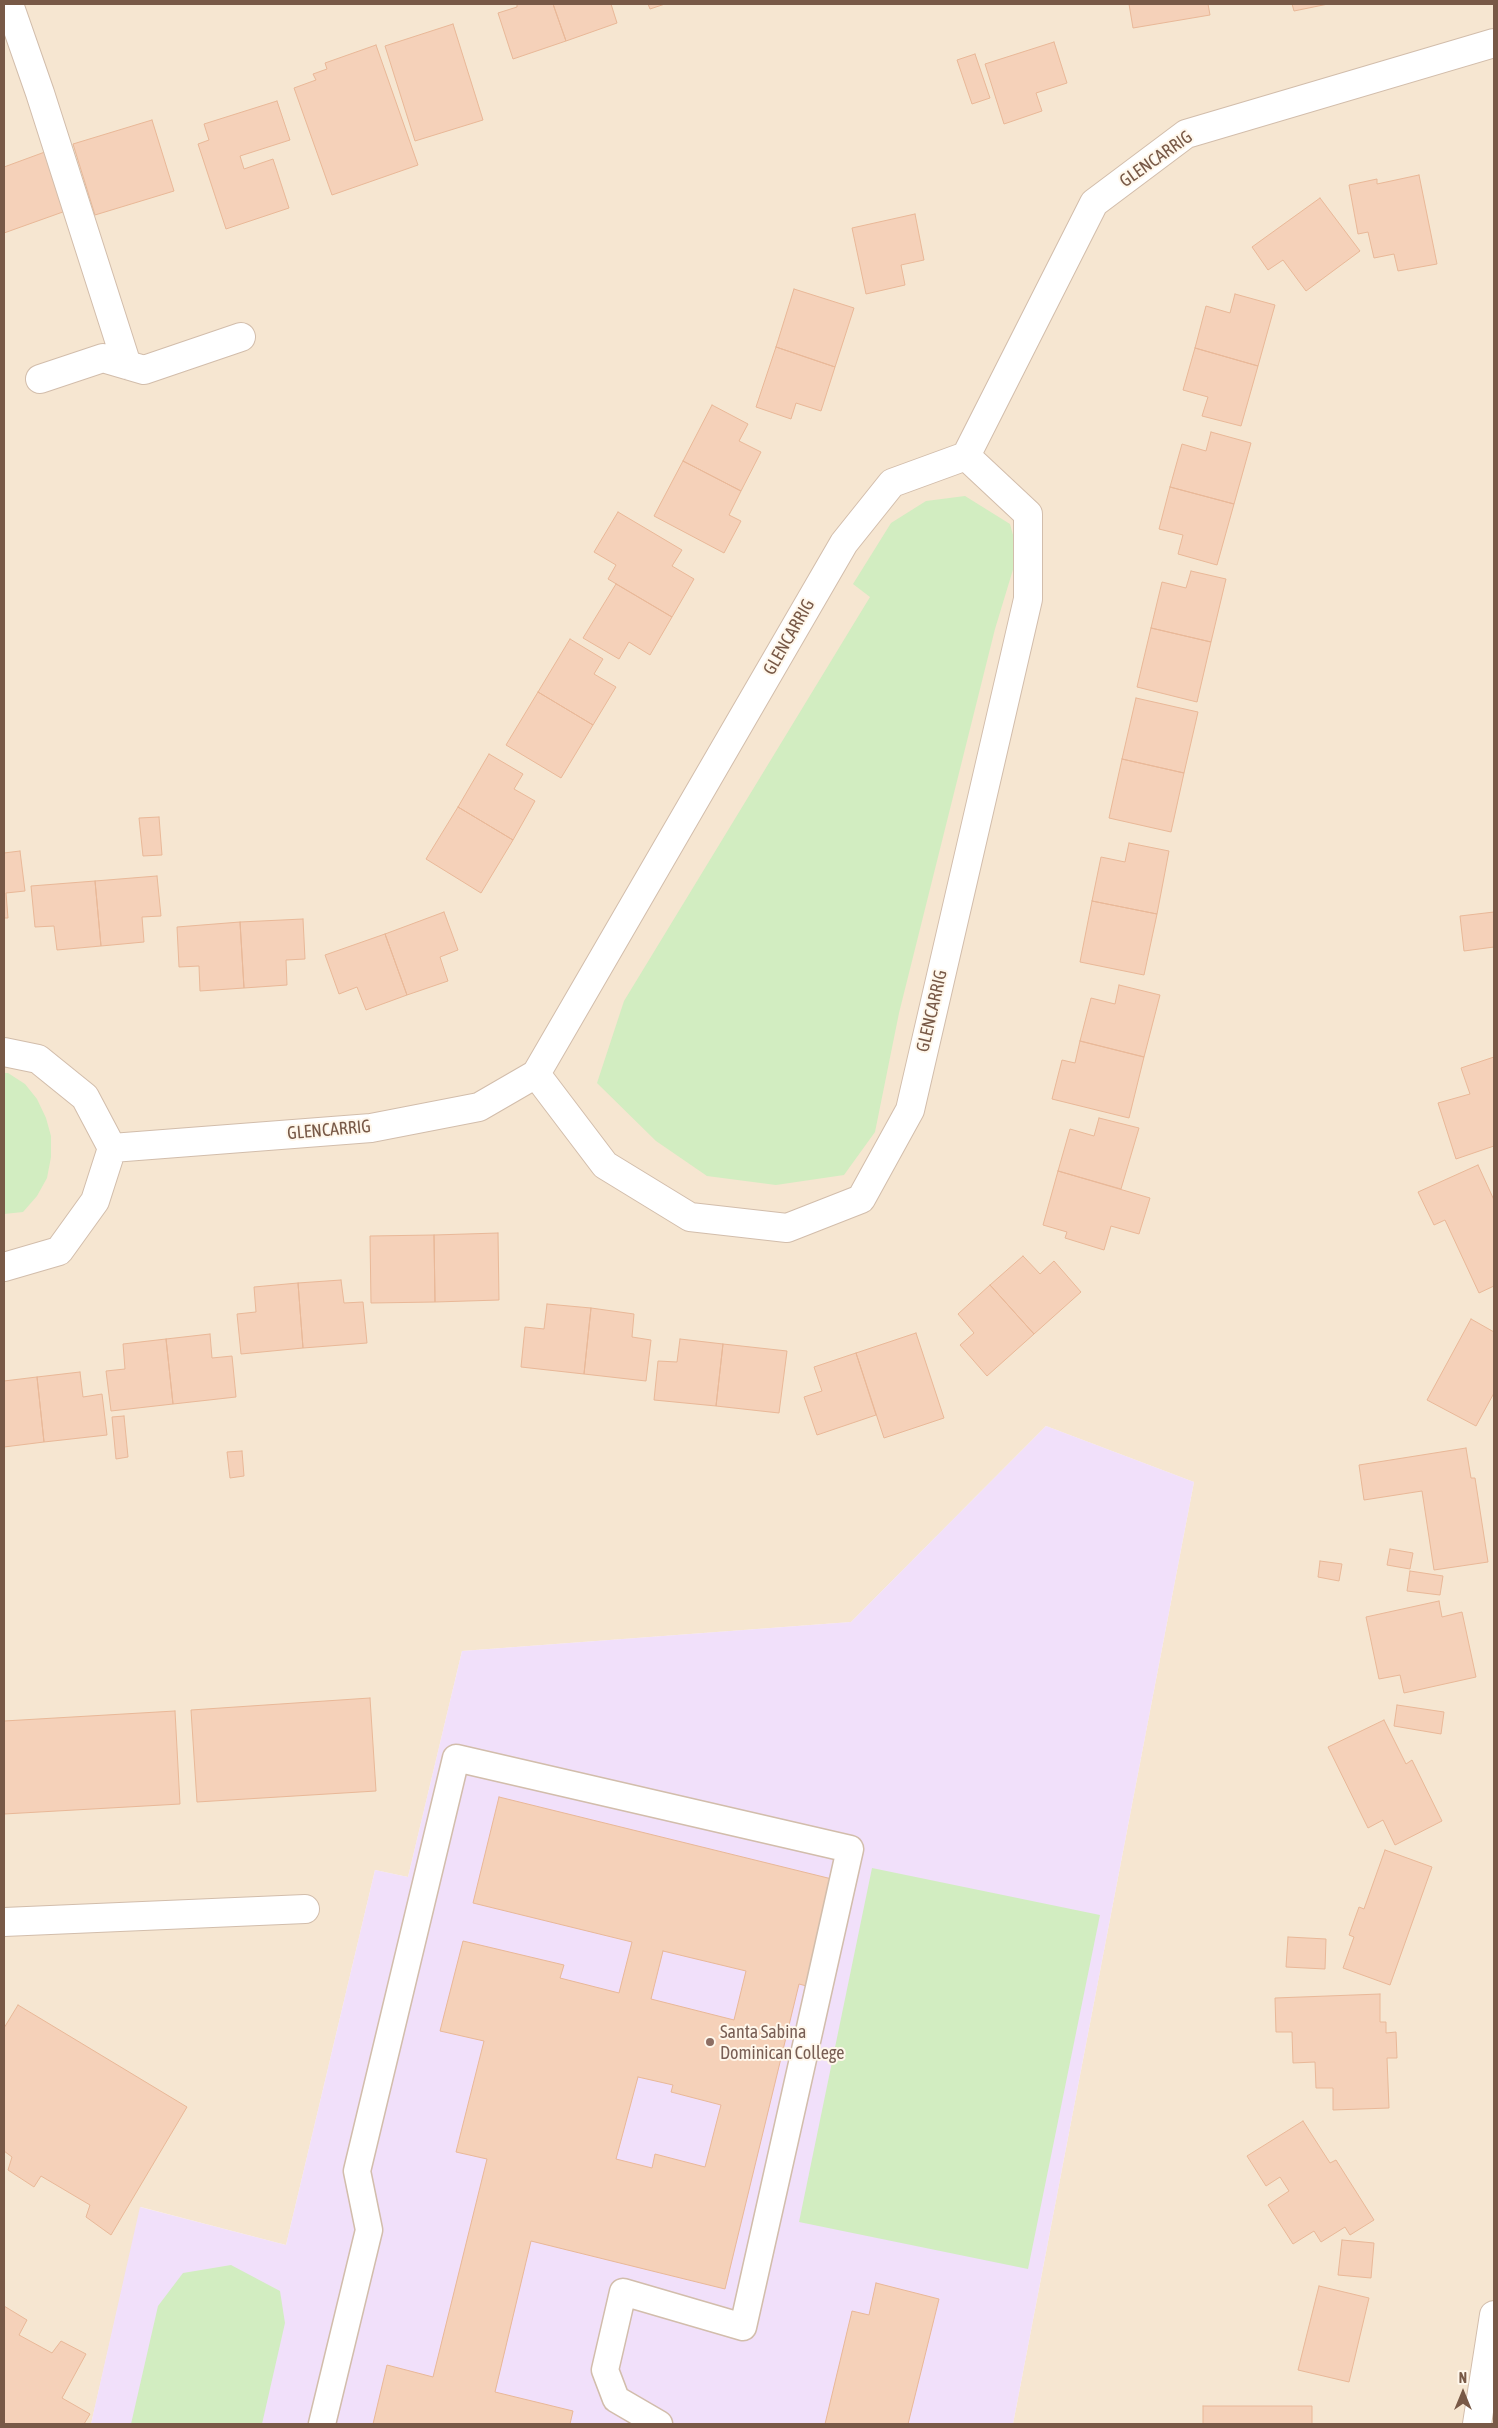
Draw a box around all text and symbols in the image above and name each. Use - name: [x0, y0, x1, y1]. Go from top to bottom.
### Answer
- street label: GLENCARRIG: [1115, 126, 1197, 192]
- street label: GLENCARRIG: [759, 595, 819, 679]
- street label: GLENCARRIG: [912, 968, 952, 1054]
- street label: GLENCARRIG: [286, 1116, 372, 1144]
- place label: Santa Sabina Dominican College: [720, 2021, 844, 2064]
- marker: Santa Sabina Dominican College: [704, 2036, 716, 2048]
- north arrow: [1438, 2368, 1488, 2418]
- text: N: [1459, 2370, 1467, 2386]

